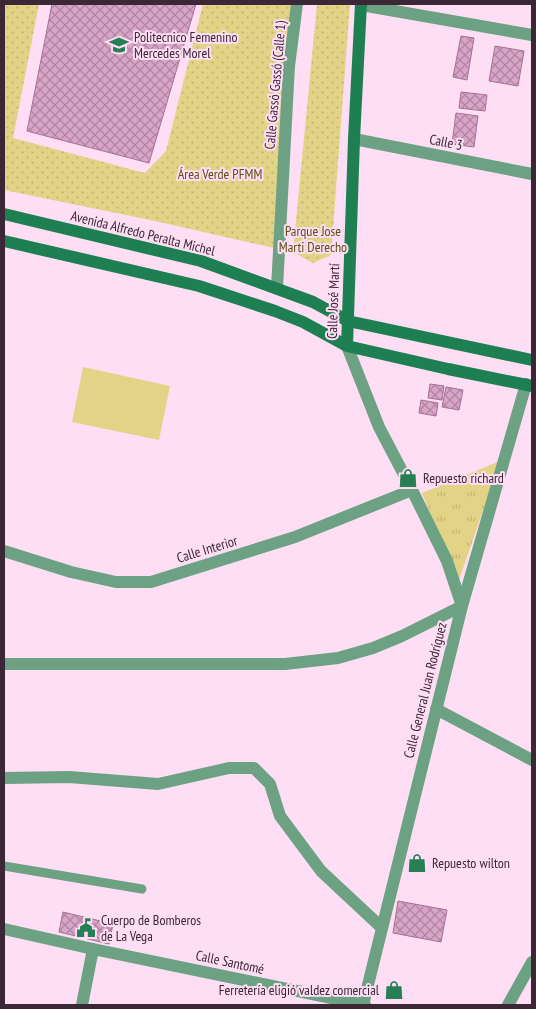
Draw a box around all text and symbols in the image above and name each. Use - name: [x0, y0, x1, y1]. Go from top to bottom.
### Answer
- street label: Calle Gassó Gassó (Calle 1): [260, 19, 290, 150]
- place label: Politecnico Femenino Mercedes Morel: [134, 28, 237, 62]
- school or university icon: Politecnico Femenino Mercedes Morel: [108, 34, 130, 56]
- street label: Calle 3: [428, 130, 464, 154]
- park label: Área Verde PFMM: [178, 165, 262, 183]
- street label: Avenida Alfredo Peralta Michel: [69, 206, 218, 260]
- park label: Parque Jose Marti Derecho: [279, 222, 347, 256]
- street label: Calle José Martí: [323, 263, 343, 339]
- shop icon: Repuesto richard: [397, 467, 419, 489]
- place label: Repuesto richard: [423, 469, 504, 487]
- street label: Calle Interior: [174, 531, 240, 567]
- street label: Calle General Juan Rodríguez: [399, 620, 451, 760]
- shop icon: Repuesto wilton: [406, 852, 428, 874]
- place label: Repuesto wilton: [432, 854, 510, 872]
- place label: Cuerpo de Bomberos de La Vega: [101, 911, 201, 945]
- public building icon: Cuerpo de Bomberos de La Vega: [75, 917, 97, 939]
- street label: Calle Santomé: [194, 946, 266, 978]
- shop icon: Ferretería eligió valdez comercial: [383, 979, 405, 1001]
- place label: Ferretería eligió valdez comercial: [219, 981, 380, 999]

